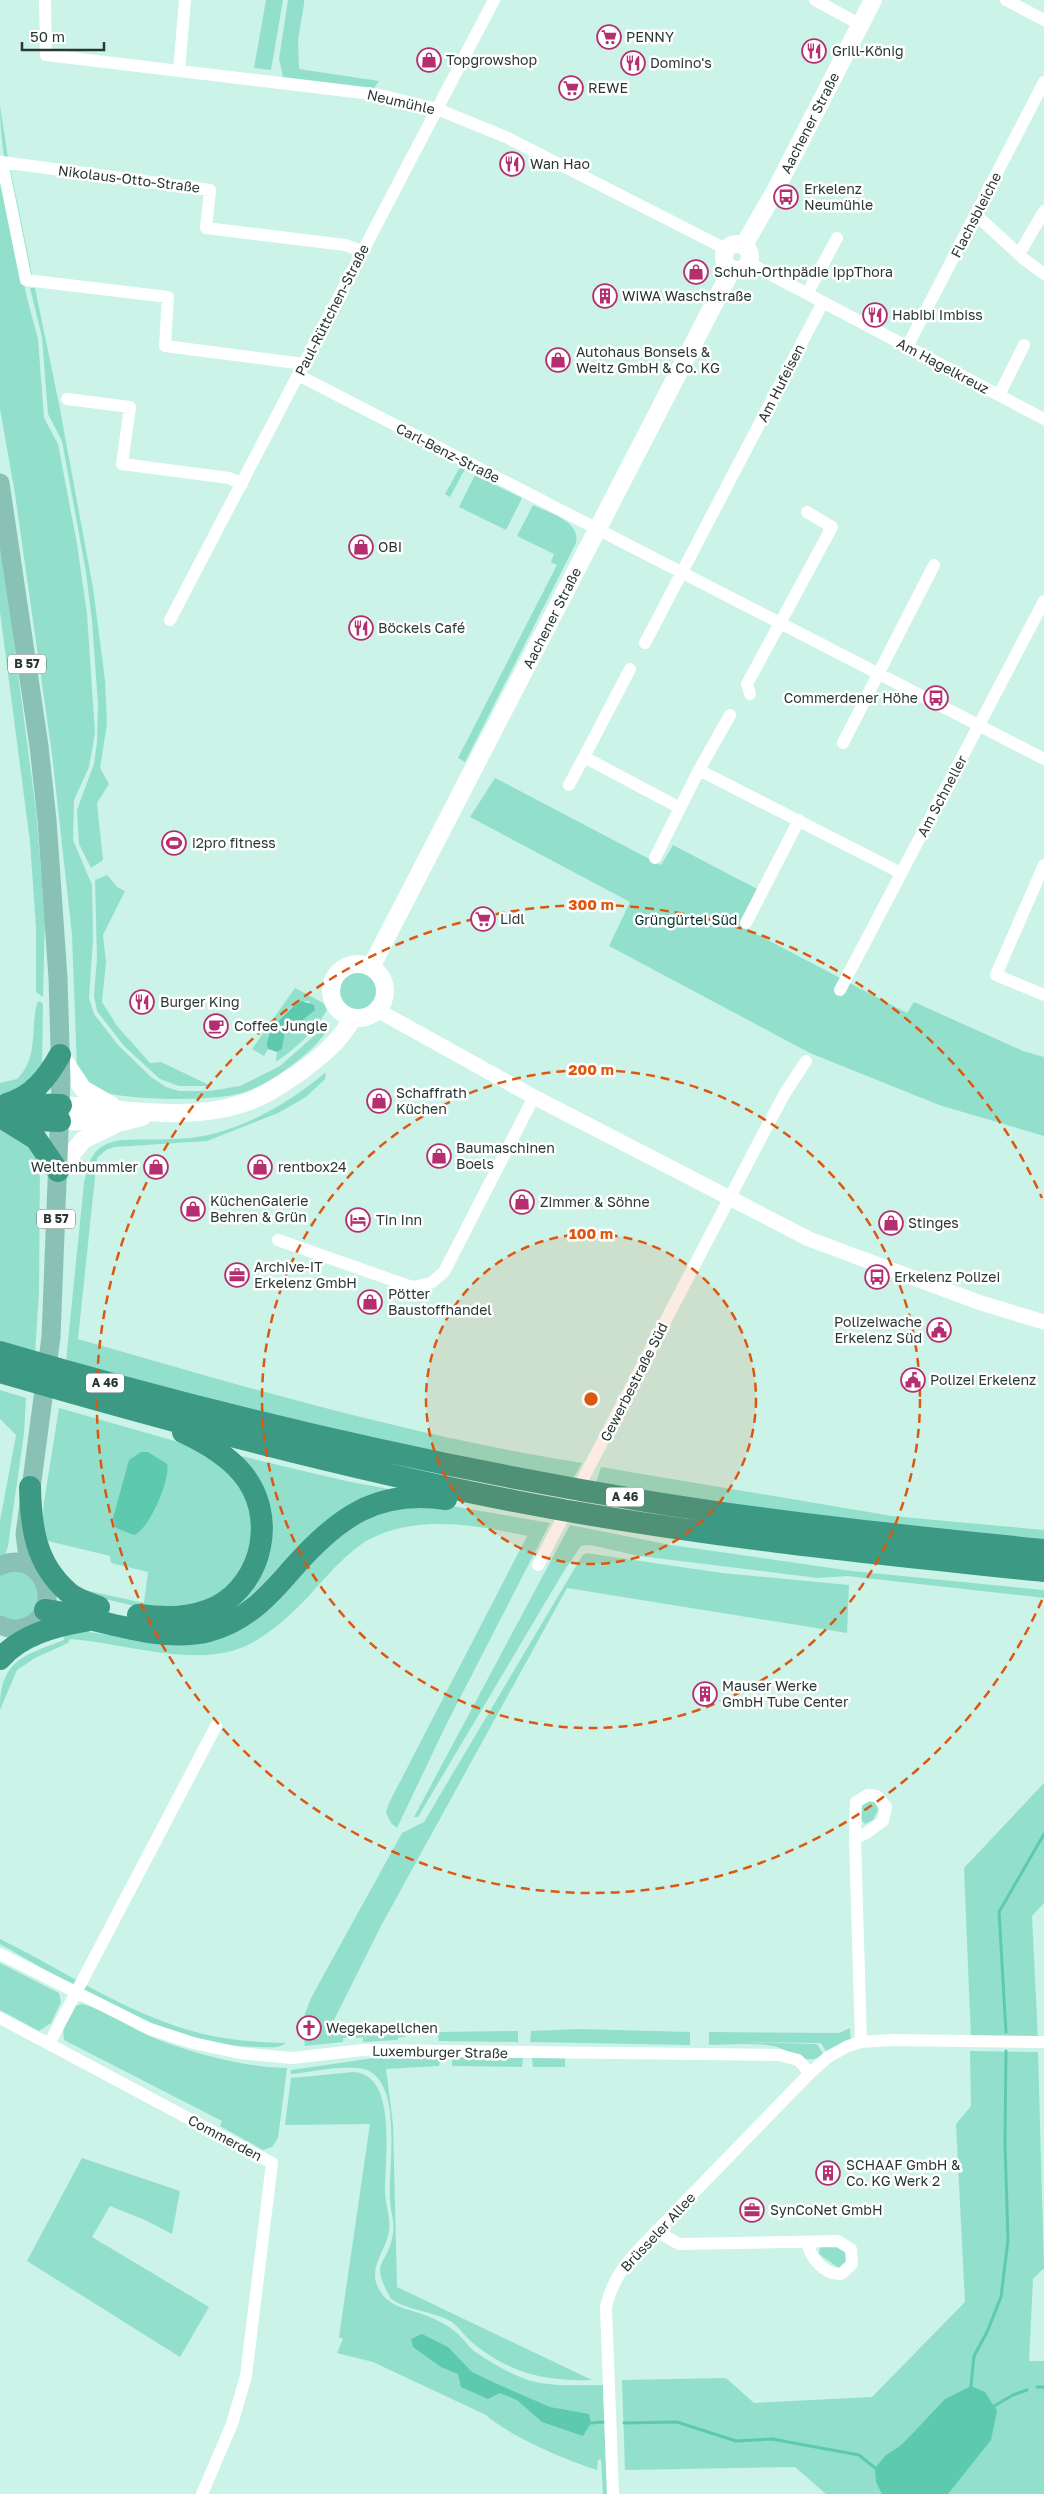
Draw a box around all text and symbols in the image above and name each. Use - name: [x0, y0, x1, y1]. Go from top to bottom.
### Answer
- scale bar: [22, 20, 105, 52]
- supermarket icon: PENNY: [596, 24, 622, 50]
- text: 50 m: [30, 27, 65, 45]
- place label: PENNY: [626, 28, 674, 45]
- restaurant icon: Grill-König: [801, 38, 827, 64]
- place label: Grill-König: [832, 42, 904, 59]
- shop icon: Topgrowshop: [416, 47, 442, 73]
- restaurant icon: Domino's: [620, 50, 646, 76]
- place label: Topgrowshop: [446, 51, 537, 68]
- place label: Domino's: [650, 54, 712, 71]
- street label: Aachener Straße: [777, 69, 842, 176]
- supermarket icon: REWE: [558, 75, 584, 101]
- place label: REWE: [588, 79, 628, 96]
- street label: Neumühle: [366, 85, 437, 118]
- restaurant icon: Wan Hao: [499, 151, 525, 177]
- place label: Wan Hao: [530, 155, 590, 172]
- street label: Nikolaus-Otto-Straße: [57, 161, 201, 196]
- street label: Flachsbleiche: [947, 169, 1004, 260]
- place label: Erkelenz Neumühle: [804, 180, 873, 213]
- bus stop icon: Erkelenz Neumühle: [773, 184, 799, 210]
- street label: Paul-Rüttchen-Straße: [291, 241, 372, 378]
- shop icon: Schuh-Orthpädie IppThora: [683, 259, 709, 285]
- place label: Schuh-Orthpädie IppThora: [714, 263, 893, 280]
- building icon: WiWA Waschstraße: [592, 283, 618, 309]
- place label: WiWA Waschstraße: [622, 287, 752, 304]
- restaurant icon: Habibi Imbiss: [862, 302, 888, 328]
- place label: Habibi Imbiss: [892, 306, 983, 323]
- street label: Am Hagelkreuz: [894, 334, 992, 397]
- street label: Am Hufeisen: [754, 341, 808, 425]
- place label: Autohaus Bonsels & Weitz GmbH & Co. KG: [576, 343, 720, 376]
- shop icon: Autohaus Bonsels & Weitz GmbH & Co. KG: [545, 347, 571, 373]
- street label: Carl-Benz-Straße: [394, 419, 503, 486]
- shop icon: OBI: [348, 534, 374, 560]
- place label: OBI: [378, 538, 402, 555]
- street label: Aachener Straße: [519, 564, 584, 671]
- restaurant icon: Böckels Café: [348, 615, 374, 641]
- place label: Böckels Café: [378, 619, 465, 636]
- road number: B 57: [8, 654, 46, 674]
- bus stop icon: Commerdener Höhe: [923, 685, 949, 711]
- place label: Commerdener Höhe: [784, 689, 918, 706]
- street label: Am Schneller: [913, 752, 970, 839]
- sports icon: i2pro fitness: [161, 830, 187, 856]
- place label: i2pro fitness: [192, 834, 276, 851]
- text: 300 m: [568, 895, 614, 913]
- supermarket icon: Lidl: [470, 906, 496, 932]
- place label: Lidl: [500, 910, 525, 927]
- park label: Grüngürtel Süd: [635, 911, 737, 928]
- restaurant icon: Burger King: [129, 989, 155, 1015]
- place label: Burger King: [160, 993, 240, 1010]
- cafe icon: Coffee Jungle: [203, 1013, 229, 1039]
- place label: Coffee Jungle: [234, 1017, 328, 1034]
- text: 200 m: [568, 1060, 614, 1078]
- place label: Schaffrath Küchen: [396, 1084, 467, 1117]
- shop icon: Schaffrath Küchen: [366, 1088, 392, 1114]
- place label: Baumaschinen Boels: [456, 1139, 555, 1172]
- shop icon: Baumaschinen Boels: [426, 1143, 452, 1169]
- shop icon: Weltenbummler: [143, 1154, 169, 1180]
- shop icon: rentbox24: [247, 1154, 273, 1180]
- place label: Weltenbummler: [31, 1158, 139, 1175]
- place label: rentbox24: [278, 1158, 347, 1175]
- shop icon: Zimmer & Söhne: [509, 1189, 535, 1215]
- place label: KüchenGalerie Behren & Grün: [210, 1192, 308, 1225]
- place label: Zimmer & Söhne: [540, 1193, 650, 1210]
- shop icon: KüchenGalerie Behren & Grün: [180, 1196, 206, 1222]
- hotel icon: Tin Inn: [345, 1207, 371, 1233]
- road number: B 57: [37, 1210, 75, 1228]
- shop icon: Stinges: [878, 1210, 904, 1236]
- place label: Tin Inn: [376, 1211, 422, 1228]
- place label: Stinges: [908, 1214, 959, 1231]
- text: 100 m: [569, 1224, 613, 1242]
- place label: Archive-IT Erkelenz GmbH: [254, 1258, 357, 1291]
- office icon: Archive-IT Erkelenz GmbH: [224, 1262, 250, 1288]
- bus stop icon: Erkelenz Polizei: [864, 1264, 890, 1290]
- place label: Erkelenz Polizei: [894, 1268, 1000, 1285]
- place label: Pötter Baustoffhandel: [388, 1285, 492, 1318]
- shop icon: Pötter Baustoffhandel: [357, 1289, 383, 1315]
- place label: Polizeiwache Erkelenz Süd: [834, 1313, 922, 1346]
- public building icon: Polizeiwache Erkelenz Süd: [926, 1317, 952, 1343]
- street label: Gewerbestraße Süd: [596, 1319, 671, 1444]
- public building icon: Polizei Erkelenz: [900, 1367, 926, 1393]
- place label: Polizei Erkelenz: [930, 1371, 1036, 1388]
- road number: A 46: [86, 1374, 124, 1392]
- centre of rings: [582, 1390, 600, 1408]
- road number: A 46: [606, 1488, 644, 1506]
- place label: Mauser Werke GmbH Tube Center: [722, 1677, 849, 1710]
- building icon: Mauser Werke GmbH Tube Center: [692, 1681, 718, 1707]
- church icon: Wegekapellchen: [296, 2015, 322, 2041]
- place label: Wegekapellchen: [326, 2019, 438, 2036]
- street label: Luxemburger Straße: [372, 2042, 508, 2061]
- street label: Commerden: [185, 2111, 265, 2164]
- place label: SCHAAF GmbH & Co. KG Werk 2: [846, 2156, 961, 2189]
- building icon: SCHAAF GmbH & Co. KG Werk 2: [815, 2160, 841, 2186]
- street label: Brüsseler Allee: [617, 2189, 699, 2275]
- office icon: SynCoNet GmbH: [739, 2197, 765, 2223]
- place label: SynCoNet GmbH: [770, 2201, 883, 2218]

